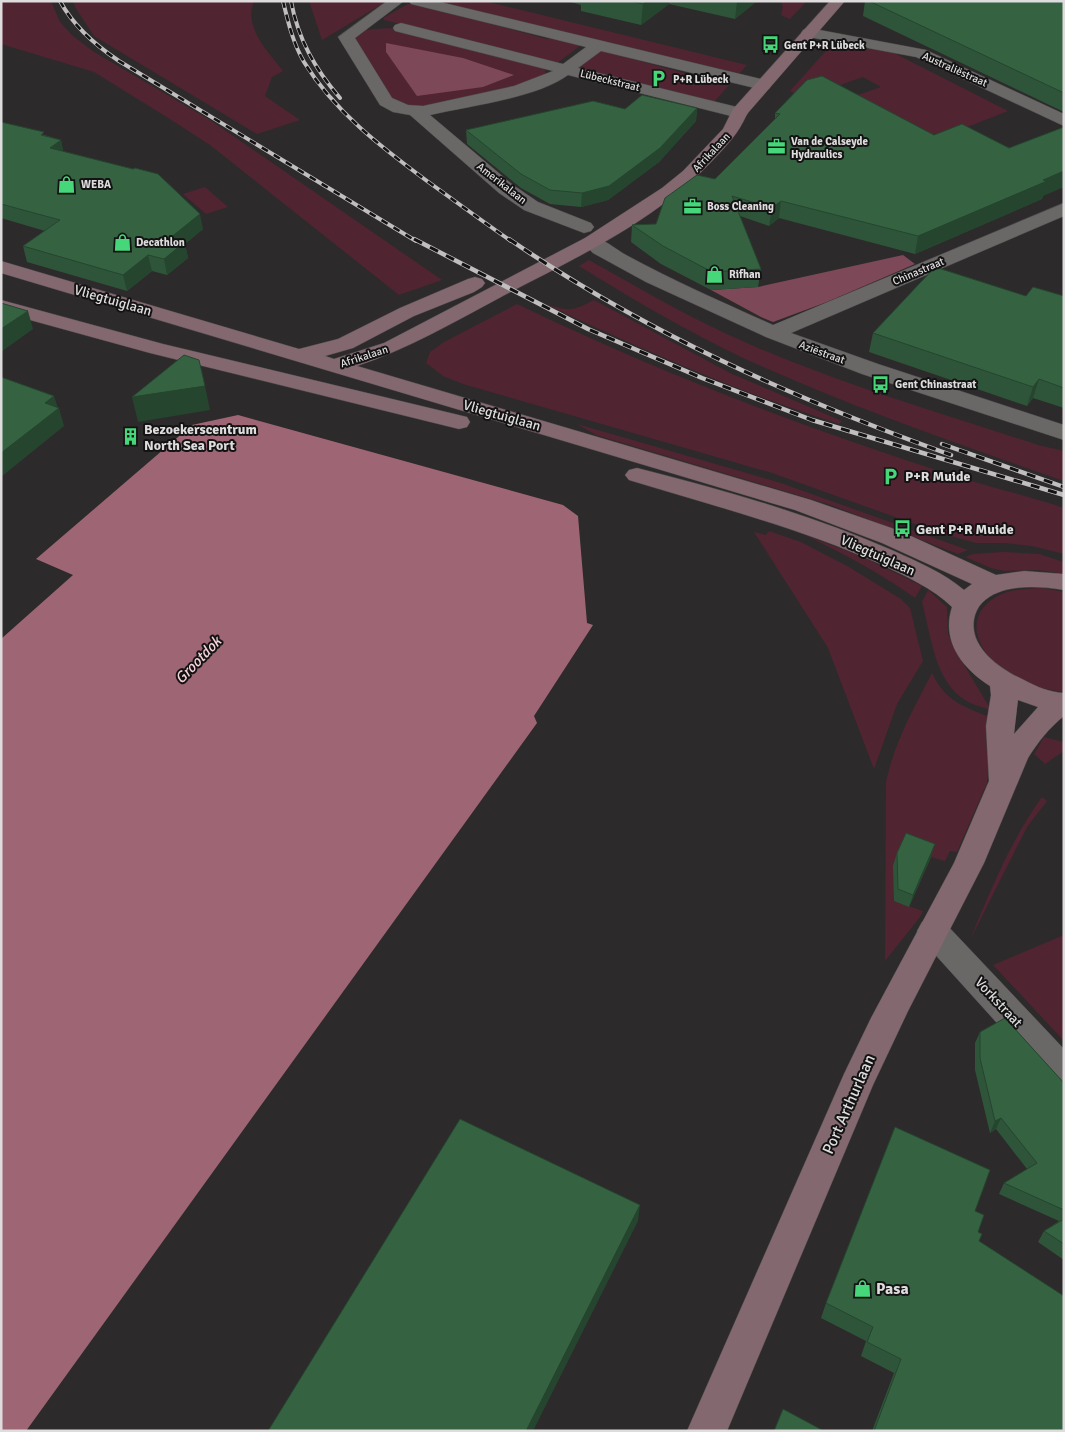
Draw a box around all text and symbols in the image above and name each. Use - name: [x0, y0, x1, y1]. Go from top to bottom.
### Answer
- bus stop icon: Gent P+R Lübeck: [760, 35, 780, 55]
- place label: Gent P+R Lübeck: [784, 39, 865, 52]
- street label: Australiëstraat: [920, 49, 990, 90]
- street label: Lübeckstraat: [579, 67, 641, 94]
- parking icon: P+R Lübeck: [649, 69, 669, 89]
- place label: P+R Lübeck: [673, 73, 729, 86]
- street label: Afrikalaan: [690, 130, 733, 175]
- place label: Van de Calseyde Hydraulics: [791, 135, 868, 161]
- office icon: Van de Calseyde Hydraulics: [767, 137, 787, 157]
- street label: Amerikalaan: [474, 160, 529, 207]
- shop icon: WEBA: [57, 174, 77, 194]
- place label: WEBA: [81, 178, 111, 191]
- office icon: Boss Cleaning: [683, 196, 703, 216]
- place label: Boss Cleaning: [707, 200, 774, 213]
- shop icon: Decathlon: [112, 232, 132, 252]
- place label: Decathlon: [136, 236, 185, 249]
- street label: Chinastraat: [890, 255, 946, 288]
- shop icon: Rifhan: [705, 264, 725, 284]
- place label: Rifhan: [729, 268, 761, 281]
- street label: Vliegtuiglaan: [72, 281, 154, 320]
- street label: Aziëstraat: [797, 338, 847, 367]
- street label: Afrikalaan: [339, 343, 390, 370]
- bus stop icon: Gent Chinastraat: [871, 374, 891, 394]
- place label: Gent Chinastraat: [895, 378, 976, 391]
- street label: Vliegtuiglaan: [461, 396, 543, 435]
- place label: Bezoekerscentrum North Sea Port: [144, 421, 257, 454]
- building icon: Bezoekerscentrum North Sea Port: [120, 427, 140, 447]
- parking icon: P+R Muide: [881, 466, 901, 486]
- place label: P+R Muide: [905, 468, 971, 485]
- bus stop icon: Gent P+R Muide: [892, 519, 912, 539]
- place label: Gent P+R Muide: [916, 521, 1014, 538]
- street label: Vliegtuiglaan: [838, 531, 918, 579]
- water label: Grootdok: [171, 632, 226, 687]
- street label: Vorkstraat: [971, 974, 1026, 1031]
- street label: Port Arthurlaan: [818, 1051, 880, 1157]
- shop icon: Pasa: [852, 1278, 872, 1298]
- place label: Pasa: [876, 1279, 909, 1299]

